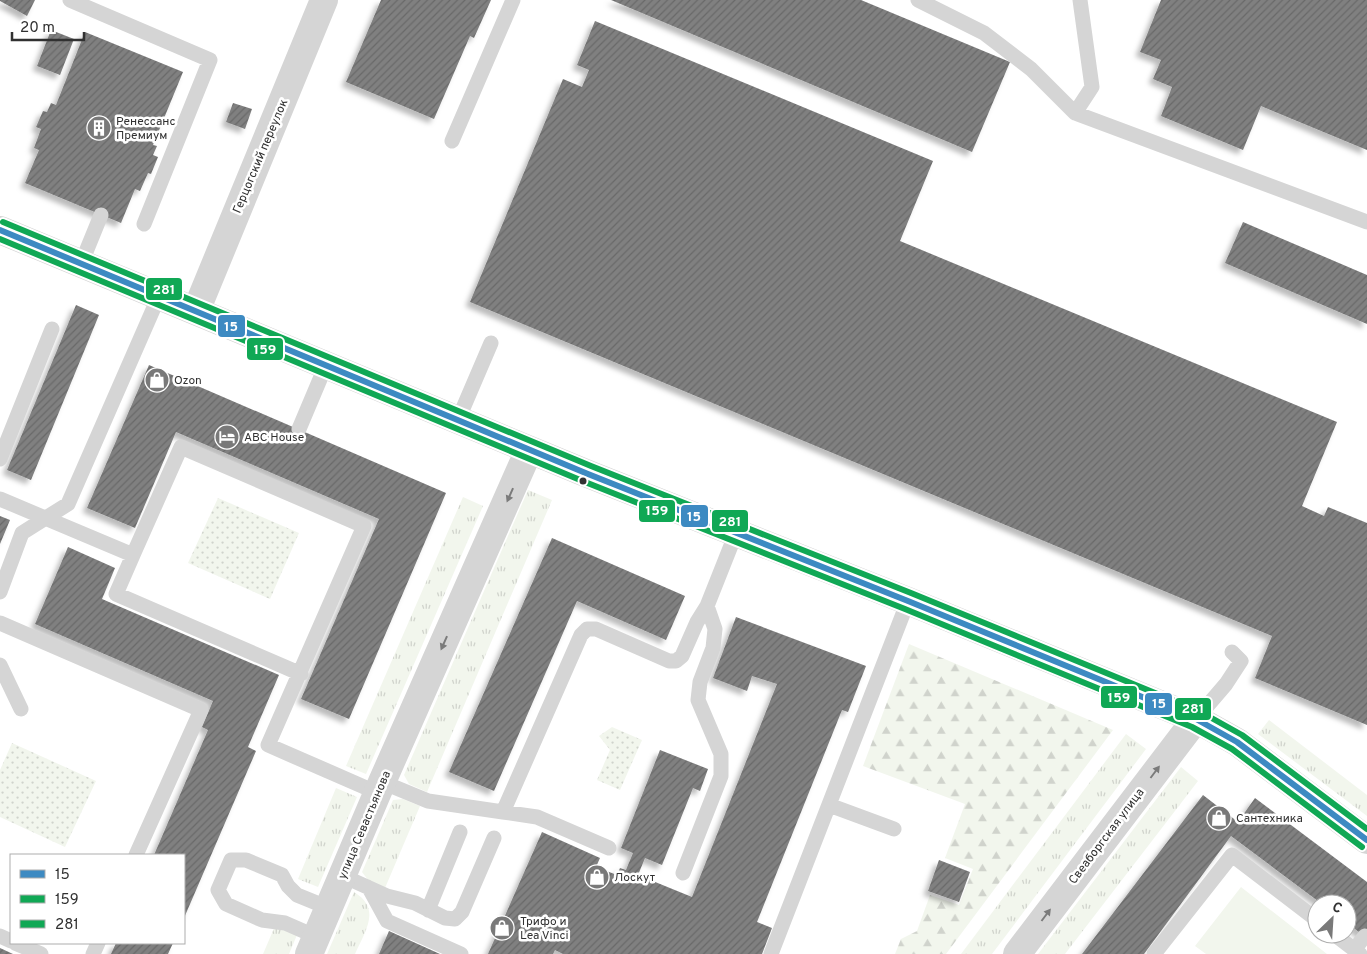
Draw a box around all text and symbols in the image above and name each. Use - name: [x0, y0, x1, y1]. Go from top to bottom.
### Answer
- scale bar: [12, 10, 85, 42]
- text: 20 m: [20, 19, 55, 38]
- street label: Герцогский переулок: [230, 97, 292, 216]
- place label: Ренессанс Премиум: [116, 114, 176, 144]
- building icon: Ренессанс Премиум: [86, 115, 112, 141]
- line badge: 281: [145, 277, 183, 301]
- text: 281: [153, 282, 175, 299]
- line badge: 15: [217, 314, 246, 338]
- text: 15: [224, 319, 238, 336]
- line badge: 159: [246, 337, 284, 361]
- text: 159: [254, 342, 276, 359]
- shop icon: Ozon: [144, 367, 170, 393]
- place label: Ozon: [174, 373, 202, 389]
- hotel icon: ABC House: [214, 424, 240, 450]
- place label: ABC House: [244, 430, 304, 446]
- unlabelled marker: [578, 476, 588, 486]
- one-way arrow: [506, 488, 514, 502]
- line badge: 159: [638, 499, 676, 523]
- text: 159: [646, 503, 668, 520]
- line badge: 15: [680, 504, 709, 528]
- text: 15: [687, 509, 701, 526]
- line badge: 281: [711, 509, 749, 533]
- text: 281: [719, 514, 741, 531]
- one-way arrow: [440, 636, 448, 650]
- line badge: 159: [1100, 685, 1138, 709]
- text: 159: [1108, 690, 1130, 707]
- line badge: 15: [1144, 692, 1173, 716]
- text: 15: [1152, 696, 1166, 713]
- line badge: 281: [1174, 697, 1212, 721]
- text: 281: [1182, 701, 1204, 718]
- one-way arrow: [1150, 766, 1161, 779]
- street label: улица Севастьянова: [335, 769, 395, 882]
- street label: Свеаборгская улица: [1065, 785, 1148, 888]
- shop icon: Сантехника: [1206, 805, 1232, 831]
- place label: Сантехника: [1236, 811, 1303, 827]
- legend: [10, 854, 185, 944]
- shop icon: Лоскут: [584, 864, 610, 890]
- text: 15: [55, 866, 70, 885]
- place label: Лоскут: [614, 870, 656, 886]
- text: 159: [55, 891, 79, 910]
- north arrow: [1307, 894, 1357, 944]
- text: С: [1329, 899, 1345, 918]
- one-way arrow: [1041, 908, 1051, 922]
- place label: Трифо и Lea Vinci: [520, 914, 569, 944]
- shop icon: Трифо и Lea Vinci: [489, 915, 515, 941]
- text: 281: [55, 916, 79, 935]

